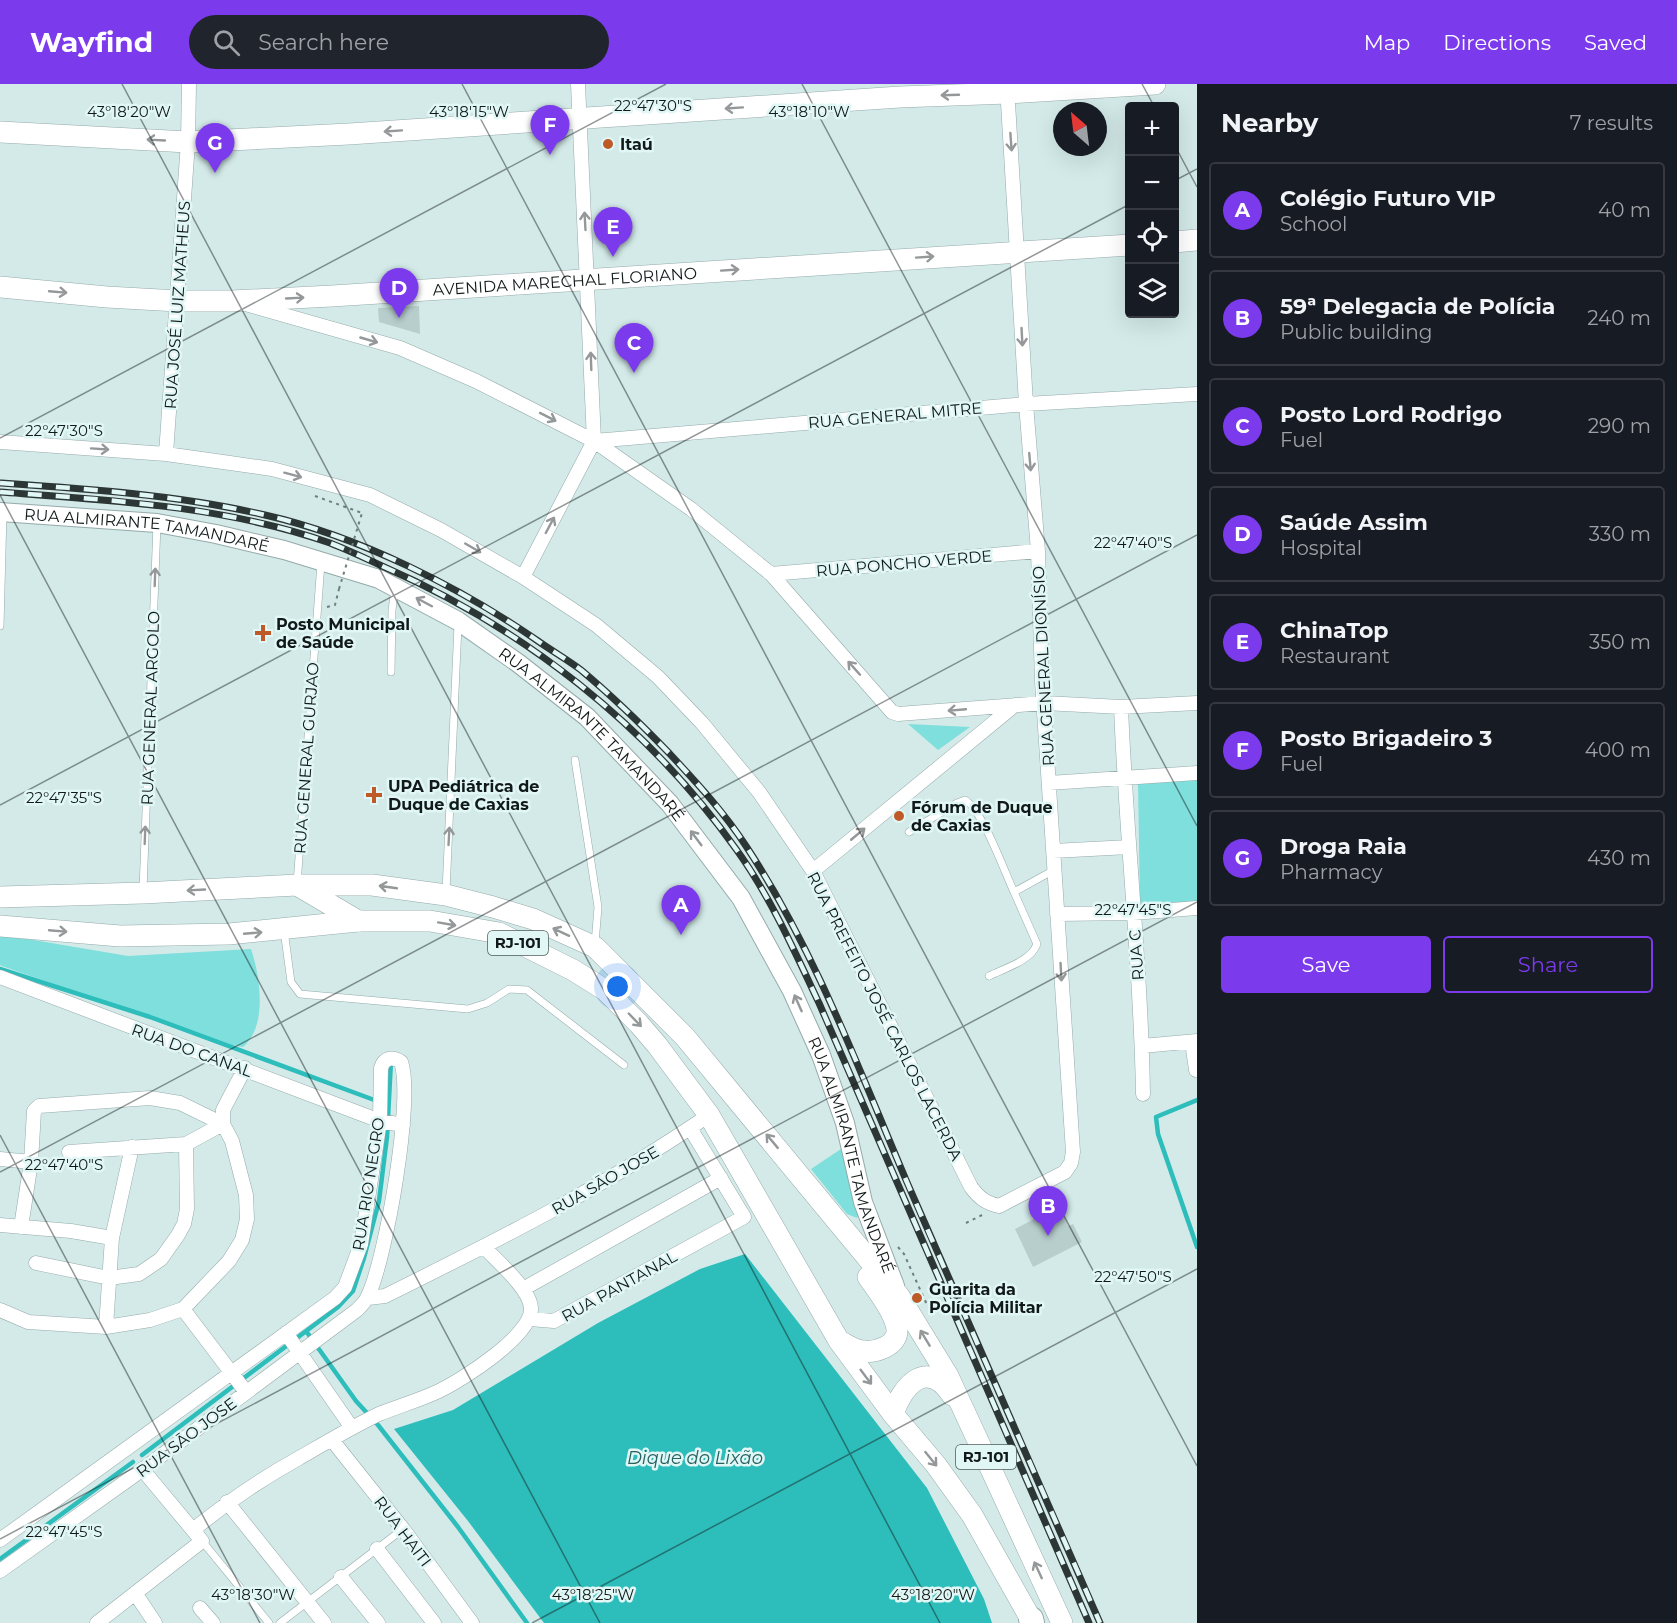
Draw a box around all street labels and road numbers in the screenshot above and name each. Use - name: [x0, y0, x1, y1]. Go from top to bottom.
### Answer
- street label: RUA JOSÉ LUIZ MATHEUS: [161, 200, 194, 410]
- street label: AVENIDA MARECHAL FLORIANO: [432, 264, 698, 300]
- street label: RUA GENERAL MITRE: [807, 398, 983, 433]
- street label: RUA ALMIRANTE TAMANDARÉ: [23, 505, 271, 556]
- street label: RUA PONCHO VERDE: [815, 546, 993, 581]
- street label: RUA GENERAL DIONÍSIO: [1029, 565, 1058, 767]
- street label: RUA GENERAL ARGOLO: [138, 610, 163, 806]
- street label: RUA ALMIRANTE TAMANDARÉ: [495, 644, 688, 825]
- street label: RUA GENERAL GURJAO: [290, 662, 323, 855]
- street label: RUA PREFEITO JOSÉ CARLOS LACERDA: [803, 869, 966, 1164]
- street label: RUA C: [1125, 929, 1148, 981]
- road number: RJ-101: [488, 931, 548, 955]
- street label: RUA DO CANAL: [129, 1020, 255, 1081]
- street label: RUA ALMIRANTE TAMANDARÉ: [804, 1034, 898, 1276]
- street label: RUA RIO NEGRO: [349, 1116, 388, 1252]
- street label: RUA SĀO JOSE: [548, 1142, 662, 1219]
- street label: RUA PANTANAL: [558, 1247, 681, 1326]
- street label: RUA SĀO JOSE: [132, 1394, 240, 1481]
- road number: RJ-101: [956, 1445, 1016, 1469]
- street label: RUA HAITI: [370, 1492, 435, 1570]

